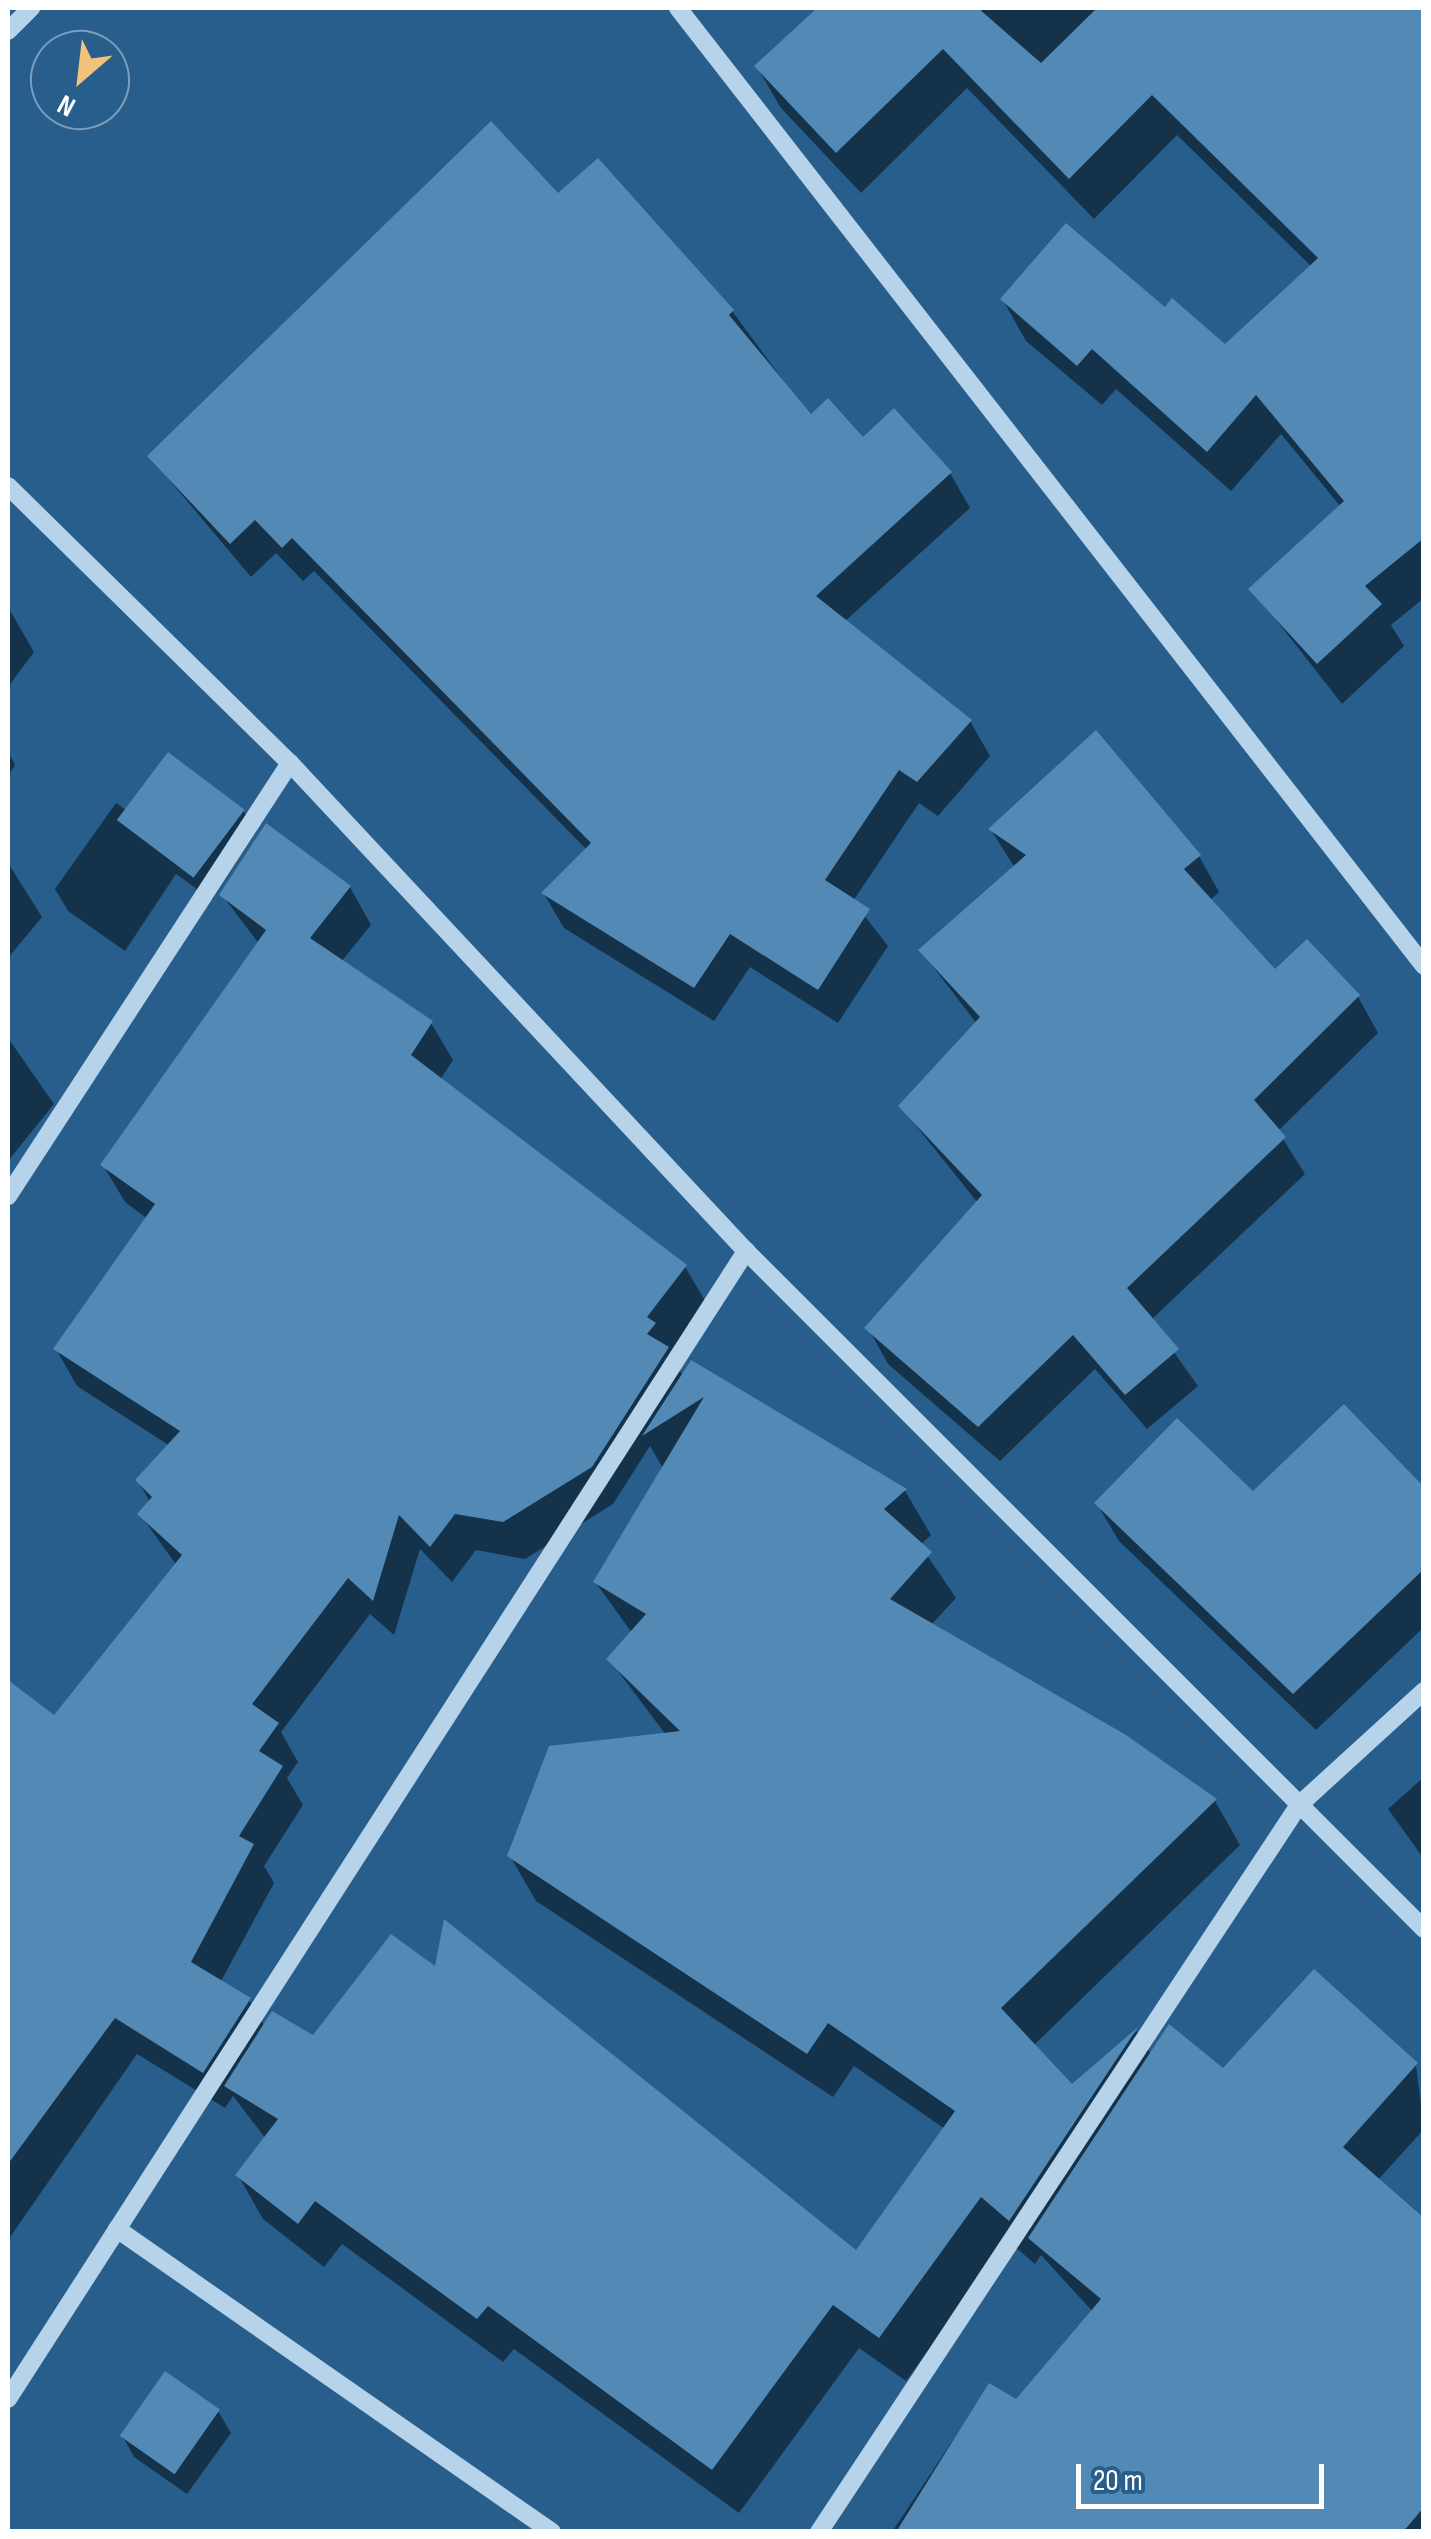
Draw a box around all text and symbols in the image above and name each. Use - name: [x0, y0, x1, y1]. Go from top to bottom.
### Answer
- north arrow: [30, 30, 130, 130]
- text: N: [52, 87, 81, 123]
- scale bar: [1081, 2444, 1328, 2506]
- text: 20 m: [1093, 2463, 1143, 2499]

